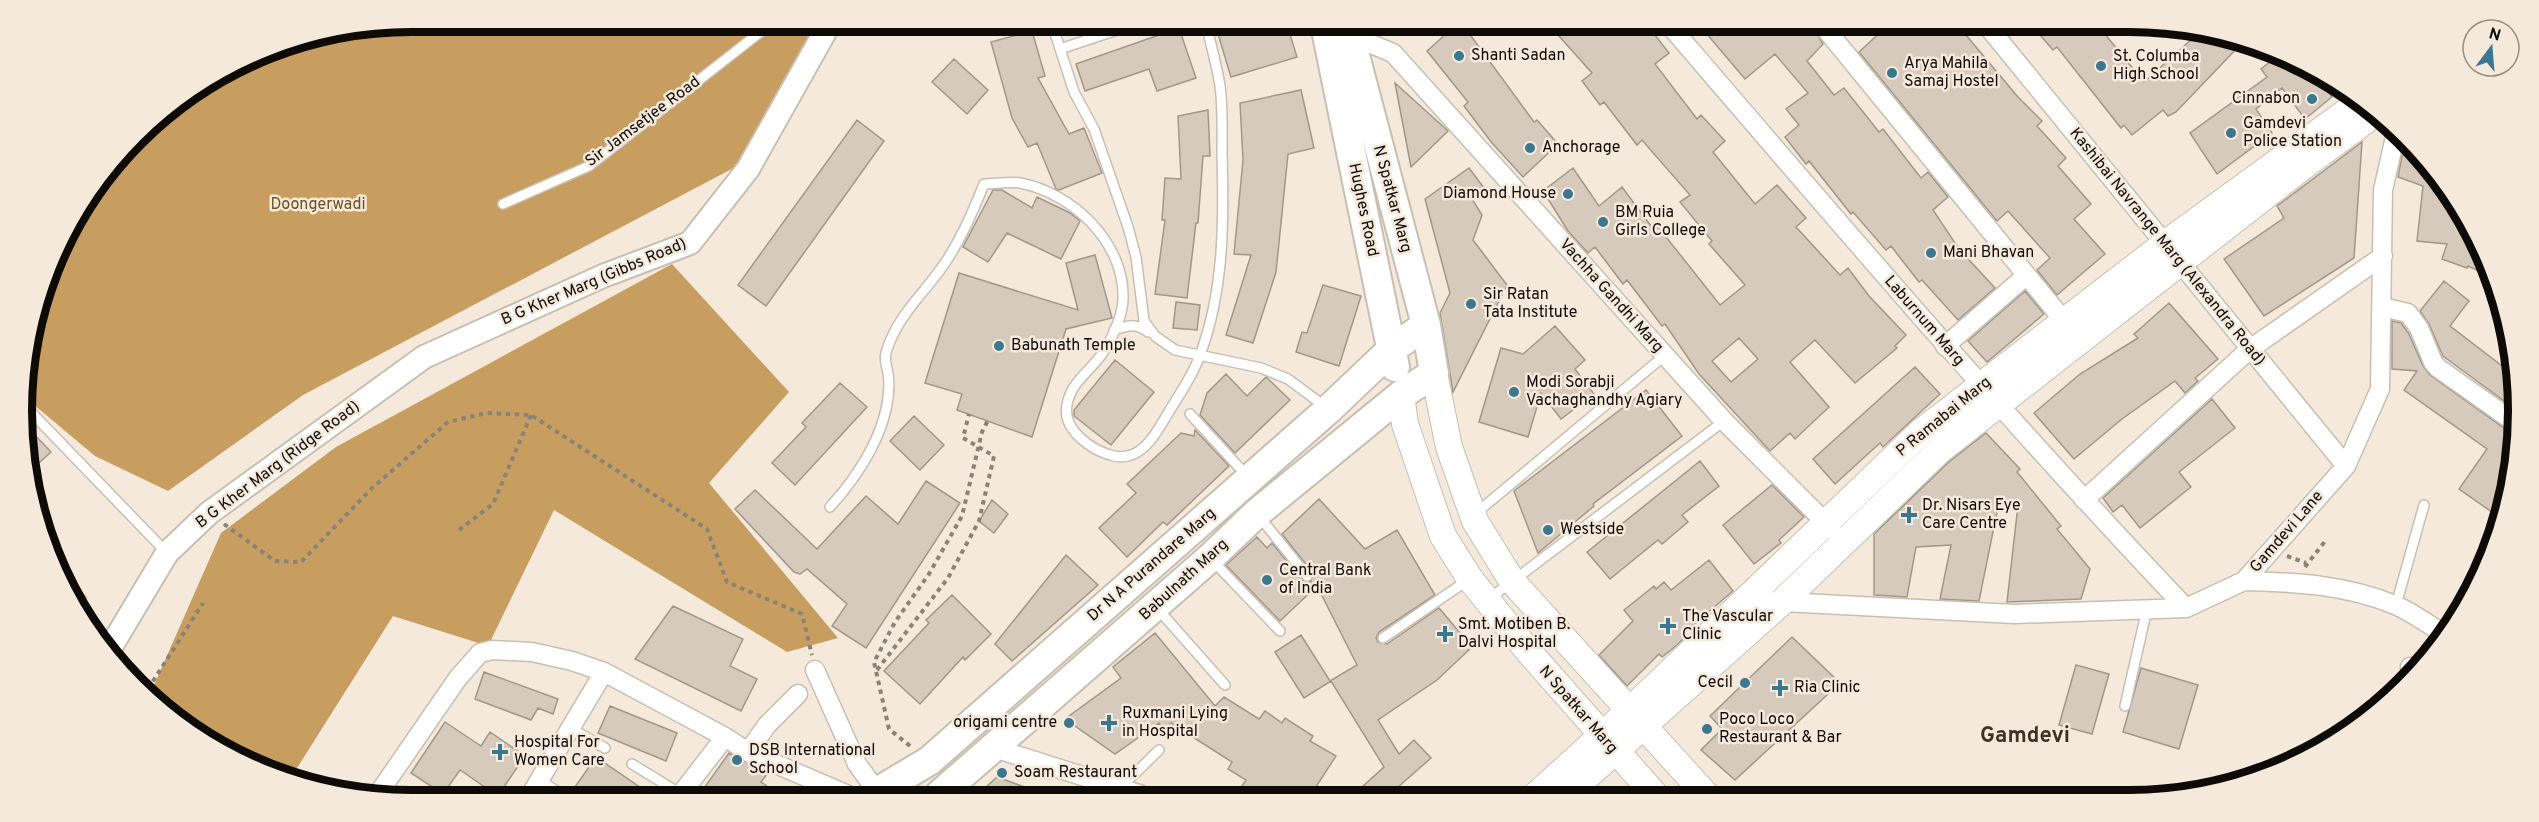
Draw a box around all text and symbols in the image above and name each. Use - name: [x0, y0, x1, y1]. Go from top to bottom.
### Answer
- north arrow: [2461, 18, 2521, 78]
- text: N: [2486, 24, 2503, 47]
- place label: Shanti Sadan: [1471, 46, 1565, 66]
- place label: St. Columba High School: [2113, 47, 2199, 85]
- marker: Shanti Sadan: [1452, 49, 1466, 63]
- place label: Arya Mahila Samaj Hostel: [1904, 54, 1999, 92]
- marker: St. Columba High School: [2094, 59, 2108, 73]
- marker: Arya Mahila Samaj Hostel: [1885, 66, 1899, 80]
- street label: Sir Jamsetjee Road: [582, 72, 704, 172]
- place label: Cinnabon: [2232, 89, 2300, 109]
- marker: Cinnabon: [2305, 92, 2319, 106]
- place label: Gamdevi Police Station: [2243, 114, 2342, 152]
- street label: Kashibai Navrange Marg (Alexandra Road): [2065, 124, 2269, 370]
- marker: Gamdevi Police Station: [2224, 126, 2238, 140]
- place label: Anchorage: [1542, 138, 1620, 158]
- marker: Anchorage: [1523, 141, 1537, 155]
- street label: N Spatkar Marg: [1368, 143, 1416, 255]
- street label: Hughes Road: [1343, 161, 1383, 259]
- place label: Diamond House: [1443, 184, 1556, 204]
- marker: Diamond House: [1561, 187, 1575, 201]
- park label: Doongerwadi: [271, 195, 365, 215]
- place label: BM Ruia Girls College: [1615, 203, 1706, 241]
- marker: BM Ruia Girls College: [1596, 215, 1610, 229]
- street label: B G Kher Marg (Gibbs Road): [498, 234, 690, 330]
- street label: Vachha Gandhi Marg: [1554, 235, 1668, 357]
- place label: Mani Bhavan: [1943, 243, 2034, 263]
- marker: Mani Bhavan: [1924, 246, 1938, 260]
- street label: Laburnum Marg: [1879, 272, 1969, 370]
- place label: Sir Ratan Tata Institute: [1483, 285, 1577, 323]
- marker: Sir Ratan Tata Institute: [1464, 297, 1478, 311]
- place label: Babunath Temple: [1011, 336, 1136, 356]
- marker: Babunath Temple: [992, 339, 1006, 353]
- place label: Modi Sorabji Vachaghandhy Agiary: [1526, 373, 1682, 411]
- street label: P Ramabai Marg: [1893, 373, 1995, 461]
- marker: Modi Sorabji Vachaghandhy Agiary: [1507, 385, 1521, 399]
- street label: B G Kher Marg (Ridge Road): [192, 397, 364, 533]
- street label: Gamdevi Lane: [2246, 487, 2328, 577]
- place label: Dr. Nisars Eye Care Centre: [1922, 496, 2021, 534]
- street label: Dr N A Purandare Marg: [1084, 504, 1220, 626]
- marker: Dr. Nisars Eye Care Centre: [1900, 506, 1918, 524]
- place label: Westside: [1560, 520, 1624, 540]
- marker: Westside: [1541, 523, 1555, 537]
- street label: Babulnath Marg: [1135, 535, 1233, 625]
- place label: Central Bank of India: [1279, 561, 1371, 599]
- marker: Central Bank of India: [1260, 573, 1274, 587]
- place label: The Vascular Clinic: [1682, 607, 1773, 645]
- place label: Smt. Motiben B. Dalvi Hospital: [1458, 615, 1570, 653]
- marker: The Vascular Clinic: [1659, 617, 1677, 635]
- marker: Smt. Motiben B. Dalvi Hospital: [1436, 625, 1454, 643]
- street label: N Spatkar Marg: [1534, 662, 1622, 758]
- place label: Cecil: [1697, 673, 1733, 693]
- marker: Cecil: [1738, 676, 1752, 690]
- place label: Ria Clinic: [1794, 678, 1861, 698]
- marker: Ria Clinic: [1771, 679, 1789, 697]
- place label: Ruxmani Lying in Hospital: [1122, 704, 1228, 742]
- place label: Poco Loco Restaurant & Bar: [1719, 710, 1842, 748]
- place label: origami centre: [953, 713, 1057, 733]
- marker: Ruxmani Lying in Hospital: [1100, 714, 1118, 732]
- marker: origami centre: [1062, 716, 1076, 730]
- marker: Poco Loco Restaurant & Bar: [1700, 722, 1714, 736]
- district label: Gamdevi: [1980, 723, 2070, 750]
- place label: Hospital For Women Care: [514, 733, 605, 771]
- place label: DSB International School: [749, 741, 875, 779]
- marker: Hospital For Women Care: [491, 743, 509, 761]
- marker: DSB International School: [730, 753, 744, 767]
- place label: Soam Restaurant: [1014, 763, 1137, 783]
- marker: Soam Restaurant: [995, 766, 1009, 780]

